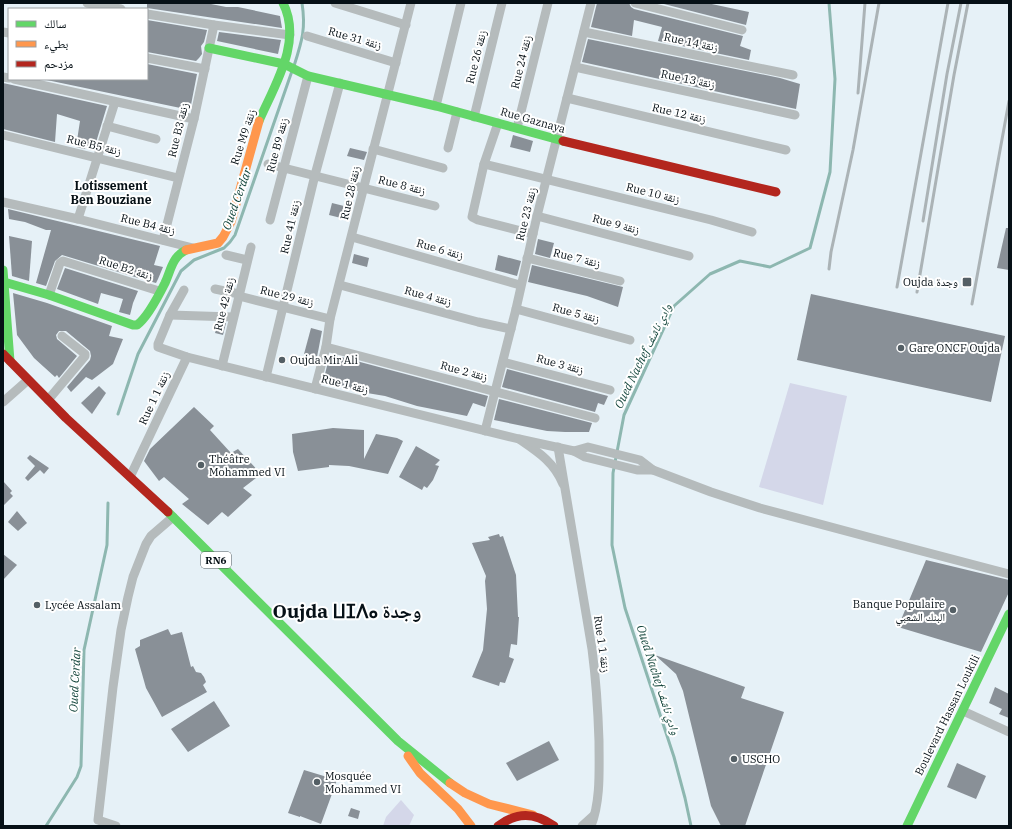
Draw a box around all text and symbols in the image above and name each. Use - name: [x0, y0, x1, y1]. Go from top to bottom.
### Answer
- legend: [8, 8, 148, 80]
- text: سالك: [44, 16, 66, 31]
- street label: Rue 31 زنقة: [327, 24, 383, 52]
- street label: Rue 26 زنقة: [463, 29, 489, 85]
- street label: Rue 14 زنقة: [663, 29, 719, 55]
- street label: Rue 24 زنقة: [508, 34, 534, 90]
- text: بطيء: [44, 36, 68, 54]
- text: مزدحم: [44, 56, 73, 72]
- street label: Rue 13 زنقة: [660, 66, 716, 92]
- street label: Rue 12 زنقة: [651, 100, 707, 126]
- street label: Rue B3 زنقة: [164, 101, 192, 159]
- street label: Rue Gaznaya: [499, 104, 567, 136]
- street label: Rue M9 زنقة: [227, 107, 259, 167]
- street label: Rue B9 زنقة: [263, 116, 291, 174]
- street label: Rue B5 زنقة: [65, 131, 123, 159]
- water label: Oued Cerdar: [218, 165, 255, 232]
- street label: Rue 28 زنقة: [337, 165, 363, 221]
- street label: Rue 8 زنقة: [377, 172, 427, 198]
- district label: Lotissement Ben Bouziane: [71, 178, 152, 207]
- street label: Rue 10 زنقة: [625, 180, 681, 206]
- street label: Rue 23 زنقة: [513, 186, 539, 242]
- street label: Rue 41 زنقة: [277, 199, 303, 255]
- street label: Rue B4 زنقة: [119, 210, 177, 238]
- street label: Rue 9 زنقة: [591, 211, 641, 237]
- street label: Rue 6 زنقة: [415, 236, 465, 262]
- street label: Rue 7 زنقة: [552, 245, 602, 271]
- street label: Rue B2 زنقة: [97, 253, 155, 283]
- place label: Oujda وجدة: [903, 275, 958, 289]
- street label: Rue 42 زنقة: [211, 276, 237, 332]
- marker: Oujda وجدة: [961, 276, 973, 288]
- street label: Rue 29 زنقة: [259, 283, 315, 309]
- street label: Rue 4 زنقة: [403, 283, 453, 309]
- street label: Rue 5 زنقة: [551, 300, 601, 326]
- water label: Oued Nachef وادي ناشف: [611, 300, 677, 412]
- place label: Gare ONCF Oujda: [909, 341, 1000, 355]
- marker: Gare ONCF Oujda: [896, 343, 906, 353]
- street label: Rue 3 زنقة: [535, 351, 585, 377]
- place label: Oujda Mir Ali: [290, 353, 358, 367]
- marker: Oujda Mir Ali: [277, 355, 287, 365]
- street label: Rue 2 زنقة: [439, 358, 489, 384]
- street label: Rue 1 زنقة 1: [136, 369, 172, 427]
- street label: Rue زنقة 1: [320, 371, 370, 397]
- place label: Théâtre Mohammed VI: [209, 452, 285, 479]
- marker: Théâtre Mohammed VI: [196, 460, 206, 470]
- road number: RN6: [201, 552, 231, 568]
- place label: Banque Populaire البنك الشعبي: [853, 597, 945, 626]
- place label: Lycée Assalam: [45, 598, 121, 612]
- district label: Oujda ⵡⵊⴷⴰ وجدة: [273, 599, 422, 623]
- marker: Lycée Assalam: [32, 600, 42, 610]
- marker: Banque Populaire البنك الشعبي: [948, 605, 958, 615]
- street label: Rue 1 زنقة 1: [591, 615, 613, 673]
- water label: Oued Nachef وادي ناشف: [631, 623, 683, 738]
- water label: Oued Cerdar: [65, 646, 84, 713]
- street label: Boulevard Hassan Loukili: [912, 652, 983, 778]
- place label: USCHO: [742, 752, 780, 766]
- marker: USCHO: [729, 754, 739, 764]
- place label: Mosquée Mohammed VI: [325, 769, 401, 796]
- marker: Mosquée Mohammed VI: [312, 777, 322, 787]

